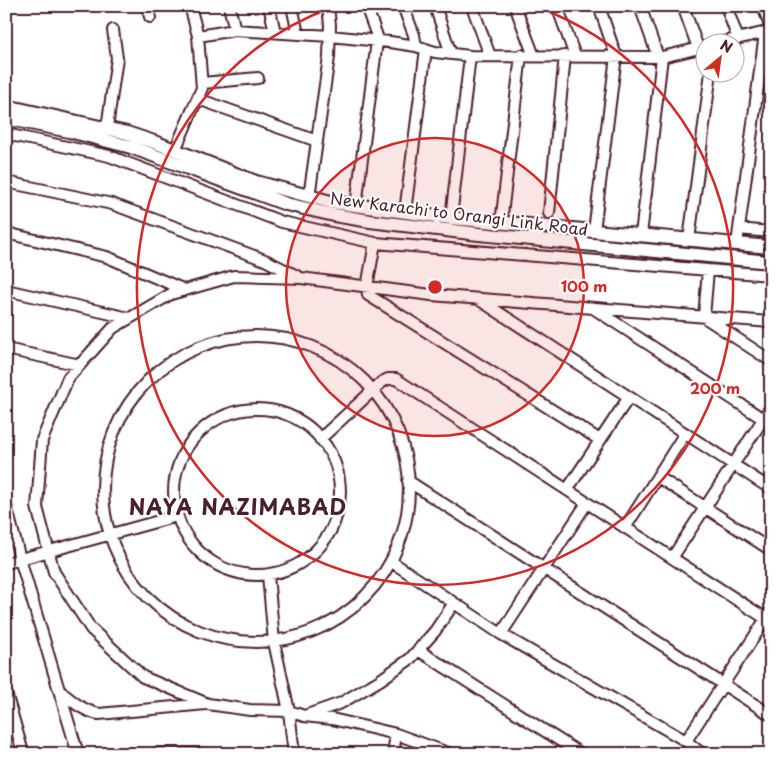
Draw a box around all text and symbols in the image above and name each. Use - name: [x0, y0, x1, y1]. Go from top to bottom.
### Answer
- north arrow: [694, 32, 744, 82]
- text: N: [717, 34, 736, 58]
- street label: New Karachi to Orangi Link Road: [329, 185, 589, 241]
- text: 100 m: [561, 274, 607, 297]
- centre of rings: [426, 278, 444, 296]
- text: 200 m: [690, 376, 740, 399]
- district label: NAYA NAZIMABAD: [129, 490, 347, 522]

